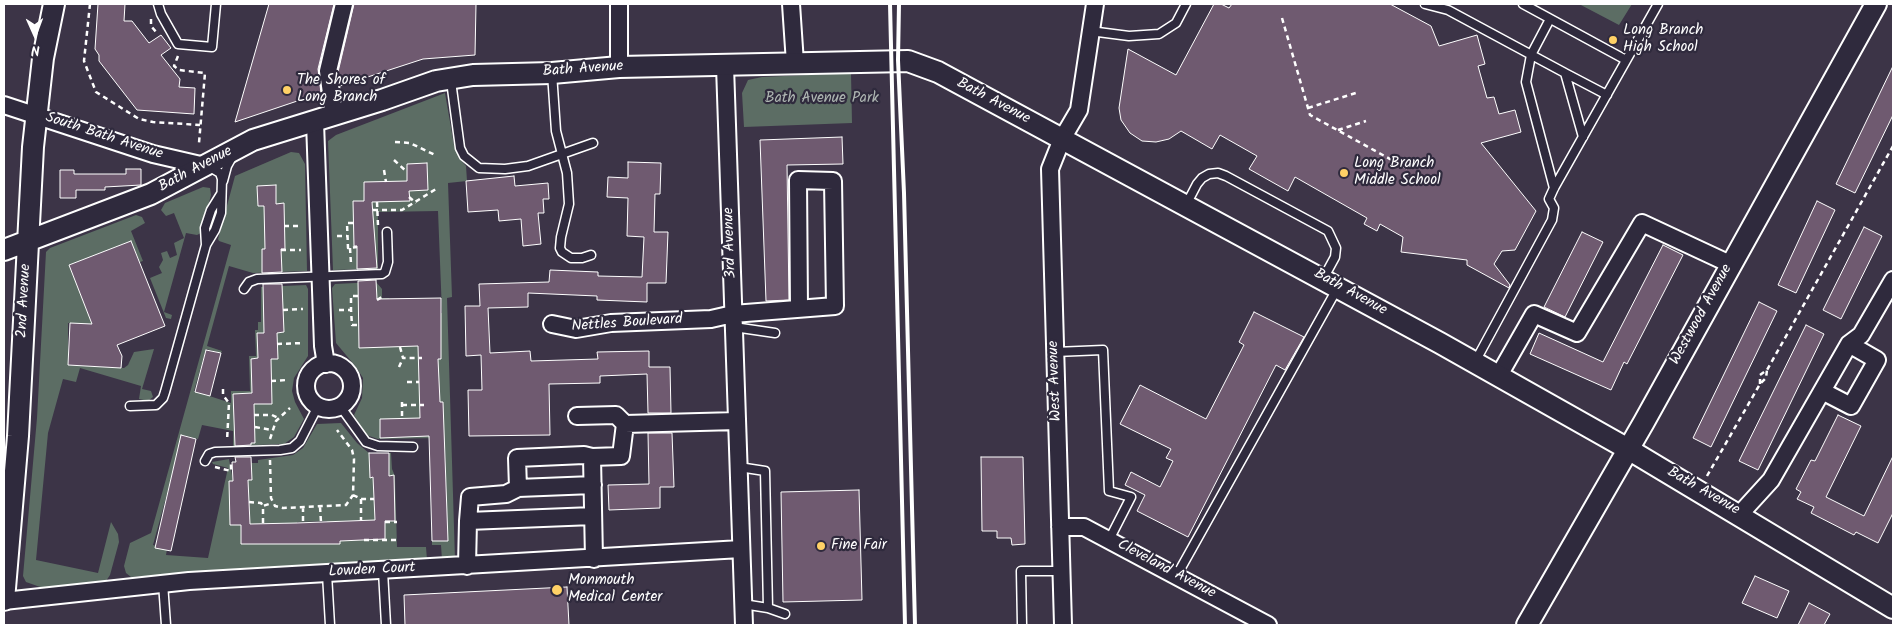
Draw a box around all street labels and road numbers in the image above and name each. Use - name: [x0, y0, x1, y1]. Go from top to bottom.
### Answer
- street label: Bath Avenue: [542, 58, 624, 82]
- street label: Bath Avenue: [953, 75, 1033, 129]
- street label: South Bath Avenue: [43, 110, 165, 164]
- street label: Bath Avenue: [156, 143, 236, 197]
- street label: 3rd Avenue: [721, 207, 741, 279]
- street label: Westwood Avenue: [1667, 262, 1737, 368]
- street label: 2nd Avenue: [14, 263, 36, 339]
- street label: Bath Avenue: [1310, 266, 1390, 320]
- street label: Nettles Boulevard: [571, 311, 683, 337]
- street label: West Avenue: [1046, 340, 1066, 422]
- street label: Bath Avenue: [1664, 464, 1742, 520]
- street label: Cleveland Avenue: [1114, 537, 1218, 603]
- street label: Lowden Court: [328, 560, 416, 582]

